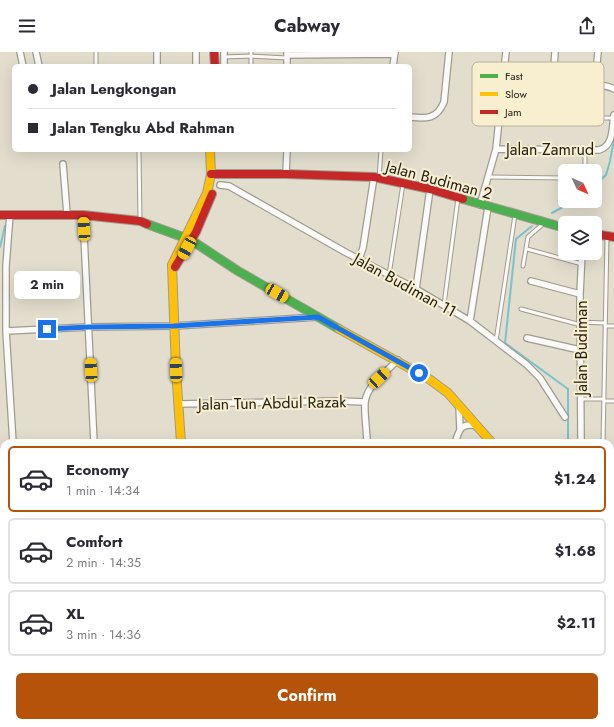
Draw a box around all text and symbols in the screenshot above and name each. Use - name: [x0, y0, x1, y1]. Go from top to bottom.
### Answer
- text: Cabway: [274, 13, 340, 39]
- icon: menu: [16, 15, 38, 37]
- icon: share: [576, 15, 598, 37]
- legend: [472, 62, 604, 126]
- text: Fast: [505, 68, 523, 84]
- text: Jalan Lengkongan: [52, 78, 176, 100]
- text: Slow: [505, 86, 527, 102]
- text: Jam: [503, 104, 522, 120]
- text: Jalan Tengku Abd Rahman: [52, 117, 235, 139]
- street label: Jalan Zamrud: [504, 138, 594, 161]
- street label: Jalan Budiman 2: [381, 154, 495, 205]
- north arrow: [558, 164, 602, 208]
- map controls: [558, 164, 602, 260]
- button: layers: [558, 216, 602, 260]
- car: [77, 217, 91, 241]
- car: [176, 235, 198, 261]
- street label: Jalan Budiman 11: [348, 246, 461, 323]
- callout: 2 min: [14, 271, 80, 299]
- text: 2 min: [30, 275, 64, 294]
- car: [264, 282, 290, 304]
- street label: Jalan Budiman: [570, 300, 593, 398]
- route end: [38, 320, 56, 338]
- car: [84, 358, 98, 382]
- car: [170, 358, 182, 382]
- route start: [410, 364, 428, 382]
- car: [366, 365, 392, 391]
- street label: Jalan Tun Abdul Razak: [196, 390, 347, 416]
- text: Economy: [66, 459, 129, 481]
- icon: car: [18, 461, 54, 497]
- text: $1.24: [554, 468, 596, 490]
- text: 1 min · 14:34: [66, 481, 140, 500]
- text: Comfort: [66, 531, 123, 553]
- icon: car: [18, 533, 54, 569]
- text: $1.68: [555, 540, 596, 562]
- text: 2 min · 14:35: [66, 553, 141, 572]
- text: XL: [66, 603, 84, 625]
- icon: car: [18, 605, 54, 641]
- text: $2.11: [557, 612, 596, 634]
- text: 3 min · 14:36: [66, 625, 141, 644]
- button: Confirm: [16, 673, 598, 719]

